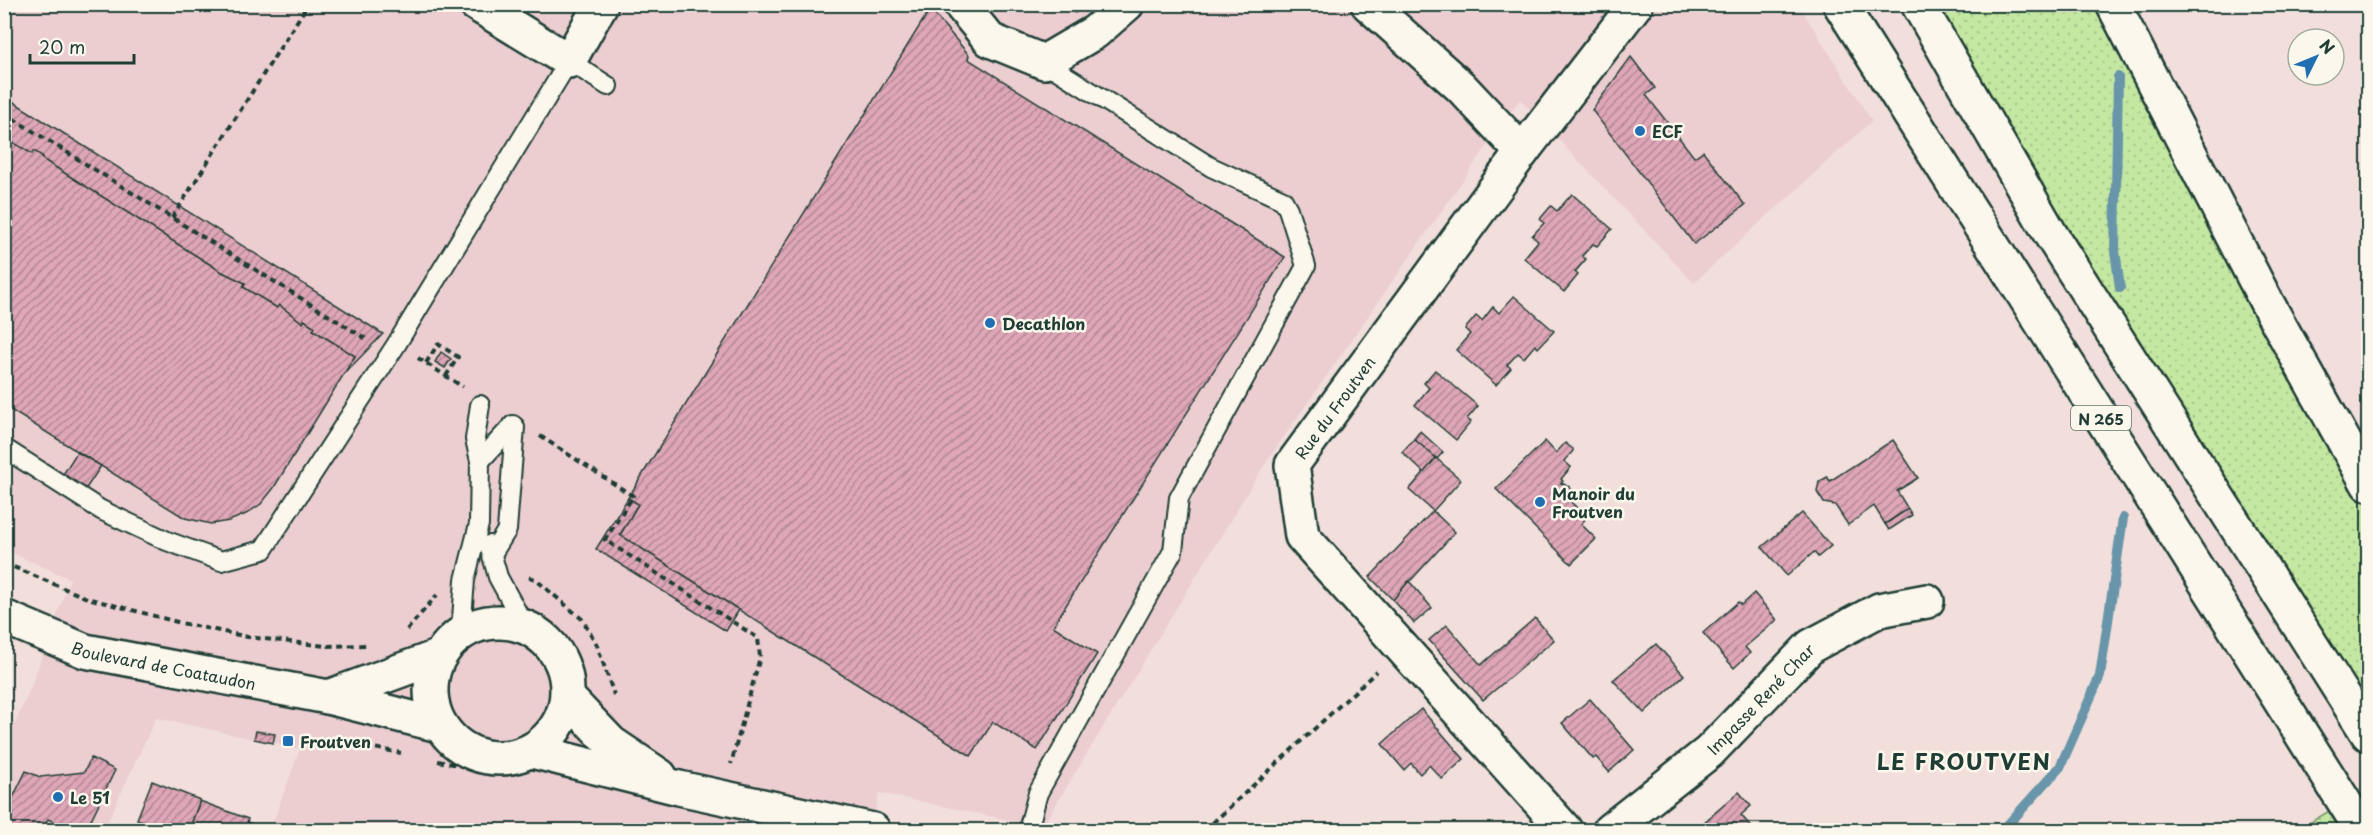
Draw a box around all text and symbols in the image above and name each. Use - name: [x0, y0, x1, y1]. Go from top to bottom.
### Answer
- scale bar: [30, 27, 134, 65]
- north arrow: [2286, 27, 2346, 87]
- text: 20 m: [39, 33, 85, 60]
- text: N: [2315, 33, 2341, 59]
- place label: ECF: [1652, 119, 1683, 143]
- marker: ECF: [1633, 124, 1647, 138]
- place label: Decathlon: [1002, 311, 1085, 335]
- marker: Decathlon: [983, 316, 997, 330]
- street label: Rue du Froutven: [1288, 350, 1381, 464]
- road number: N 265: [2071, 406, 2131, 430]
- place label: Manoir du Froutven: [1552, 481, 1635, 523]
- marker: Manoir du Froutven: [1533, 495, 1547, 509]
- street label: Boulevard de Coataudon: [68, 635, 258, 695]
- street label: Impasse René Char: [1701, 637, 1820, 760]
- place label: Froutven: [300, 729, 371, 753]
- marker: Froutven: [281, 734, 295, 748]
- district label: LE FROUTVEN: [1877, 744, 2051, 777]
- place label: Le 51: [70, 785, 110, 809]
- marker: Le 51: [51, 790, 65, 804]

